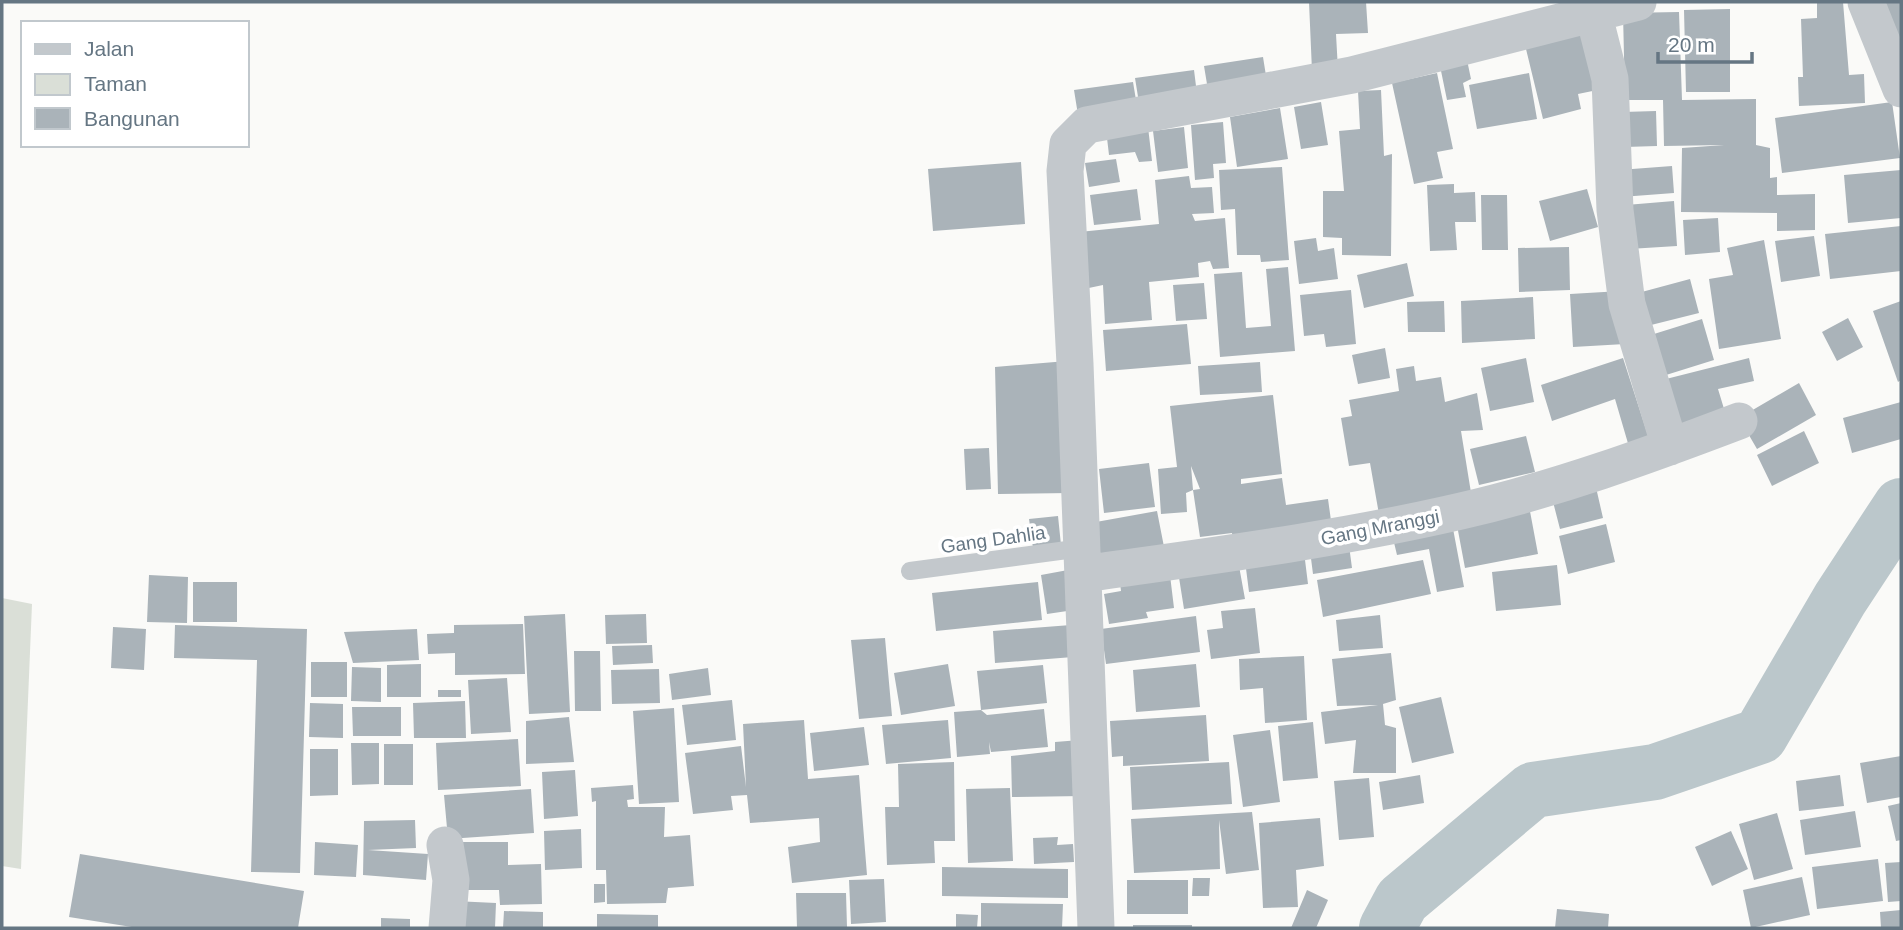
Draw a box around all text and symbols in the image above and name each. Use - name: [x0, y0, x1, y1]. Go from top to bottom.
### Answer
- legend: [21, 21, 248, 147]
- scale bar: [1658, 21, 1752, 65]
- text: 20 m: [1668, 33, 1715, 56]
- text: Jalan: [84, 37, 134, 60]
- text: Taman: [84, 72, 147, 95]
- text: Bangunan: [84, 107, 180, 130]
- street label: Gang Mranggi: [1319, 506, 1441, 549]
- street label: Gang Dahlia: [939, 522, 1047, 557]

